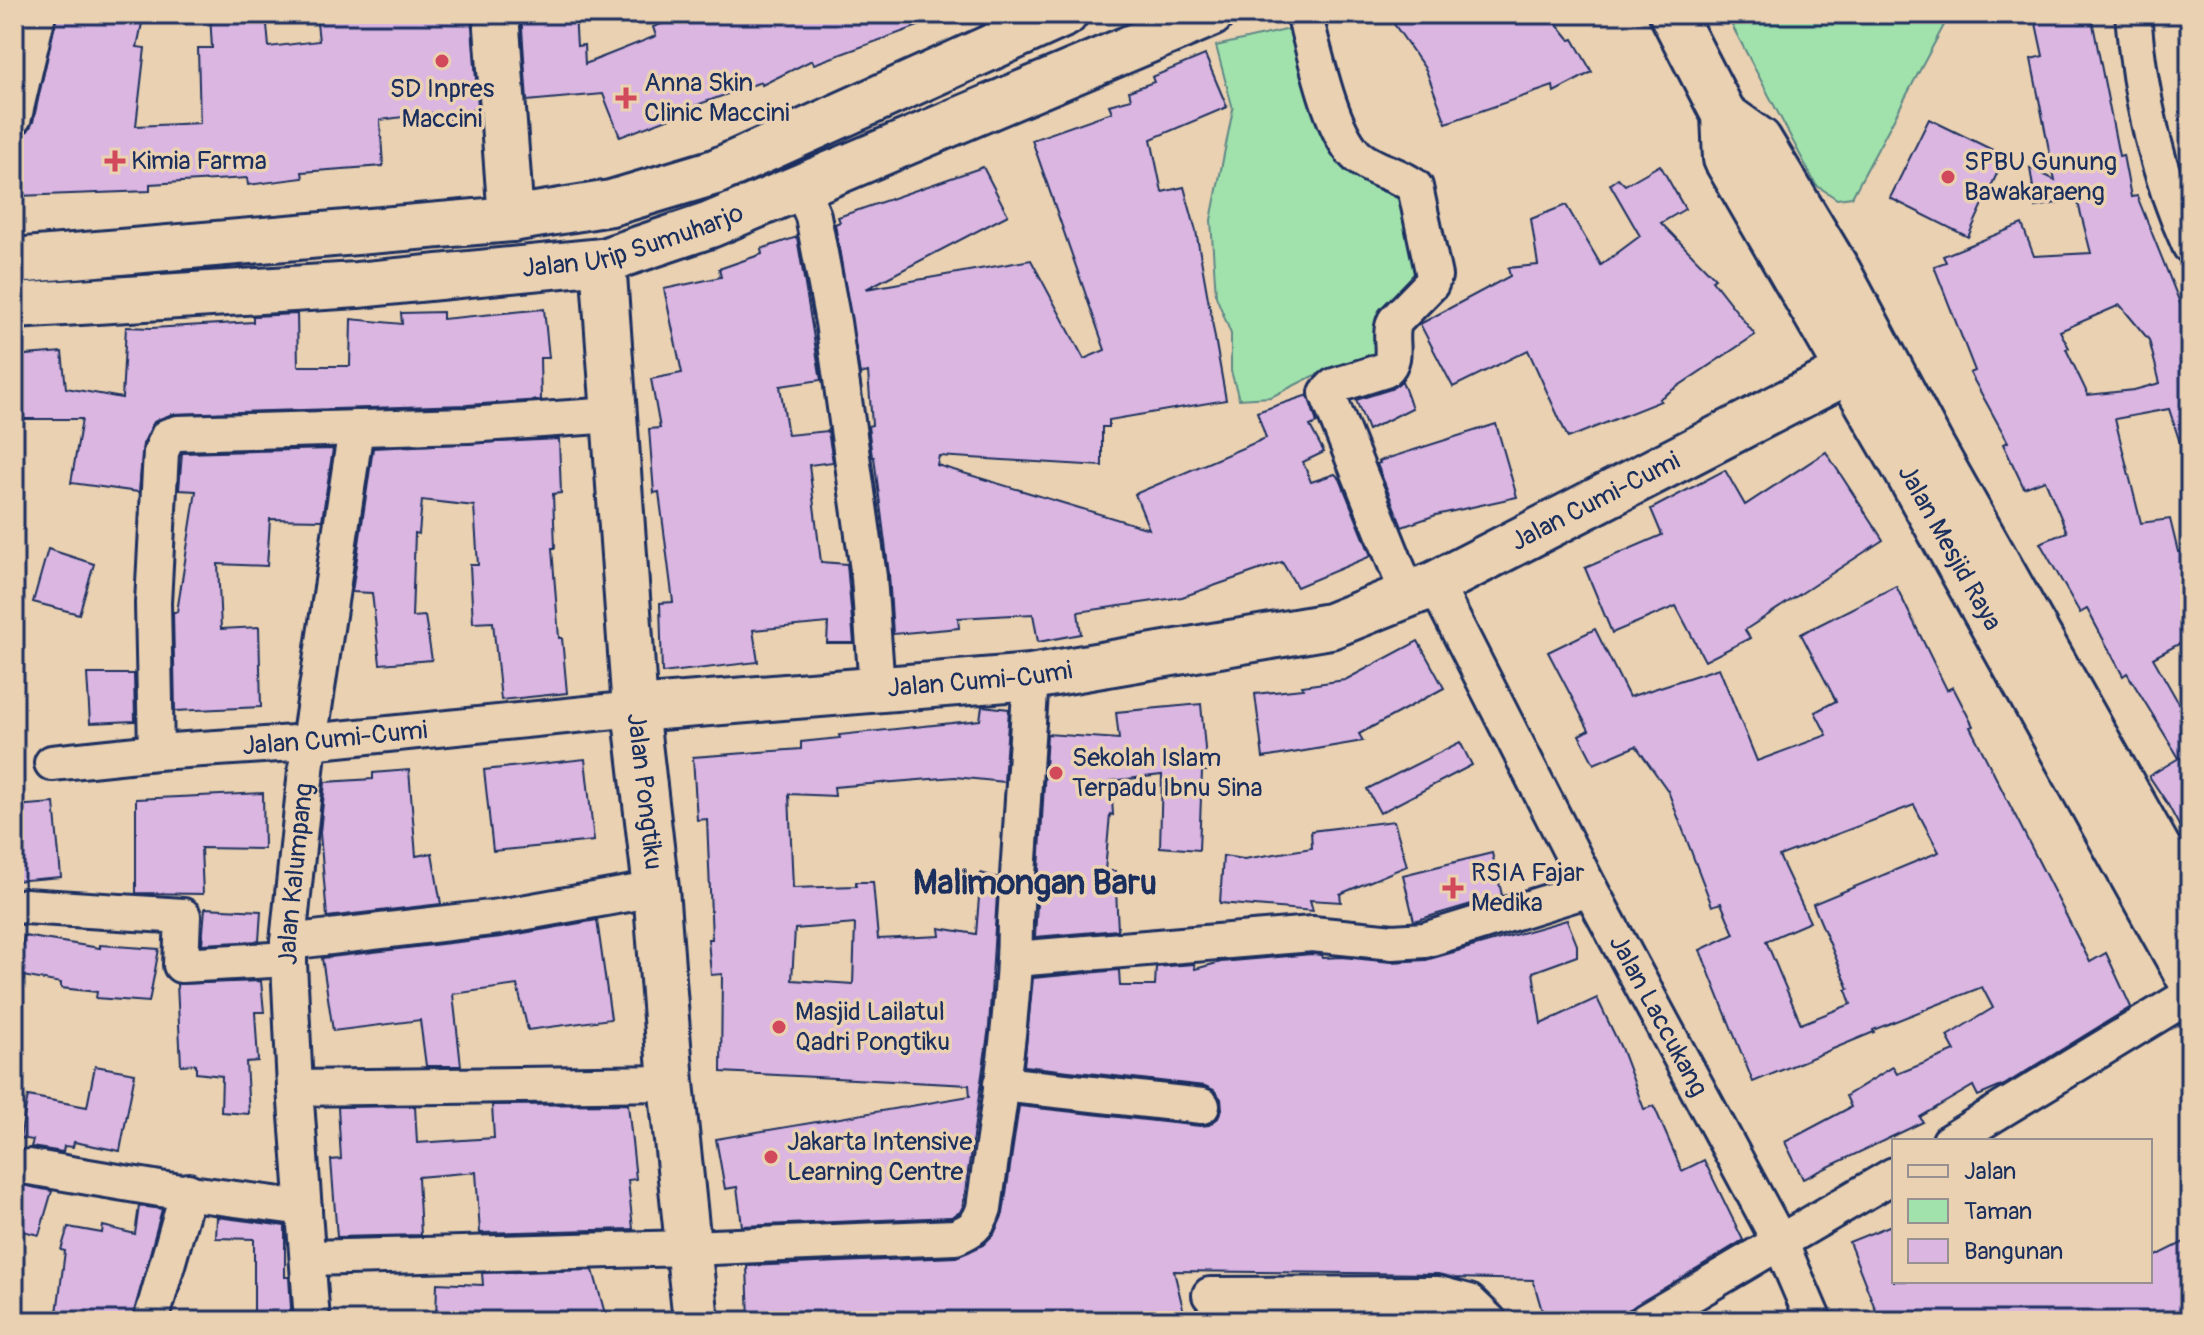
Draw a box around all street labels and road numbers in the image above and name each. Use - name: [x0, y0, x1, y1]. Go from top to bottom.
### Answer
- street label: Jalan Urip Sumuharjo: [521, 197, 748, 285]
- street label: Jalan Cumi-Cumi: [1505, 445, 1685, 558]
- street label: Jalan Mesjid Raya: [1890, 459, 2008, 636]
- street label: Jalan Cumi-Cumi: [886, 654, 1075, 705]
- street label: Jalan Pongtiku: [620, 711, 670, 871]
- street label: Jalan Cumi-Cumi: [241, 714, 429, 762]
- street label: Jalan Kalumpang: [272, 781, 321, 966]
- street label: Jalan Laccukang: [1602, 929, 1715, 1102]

